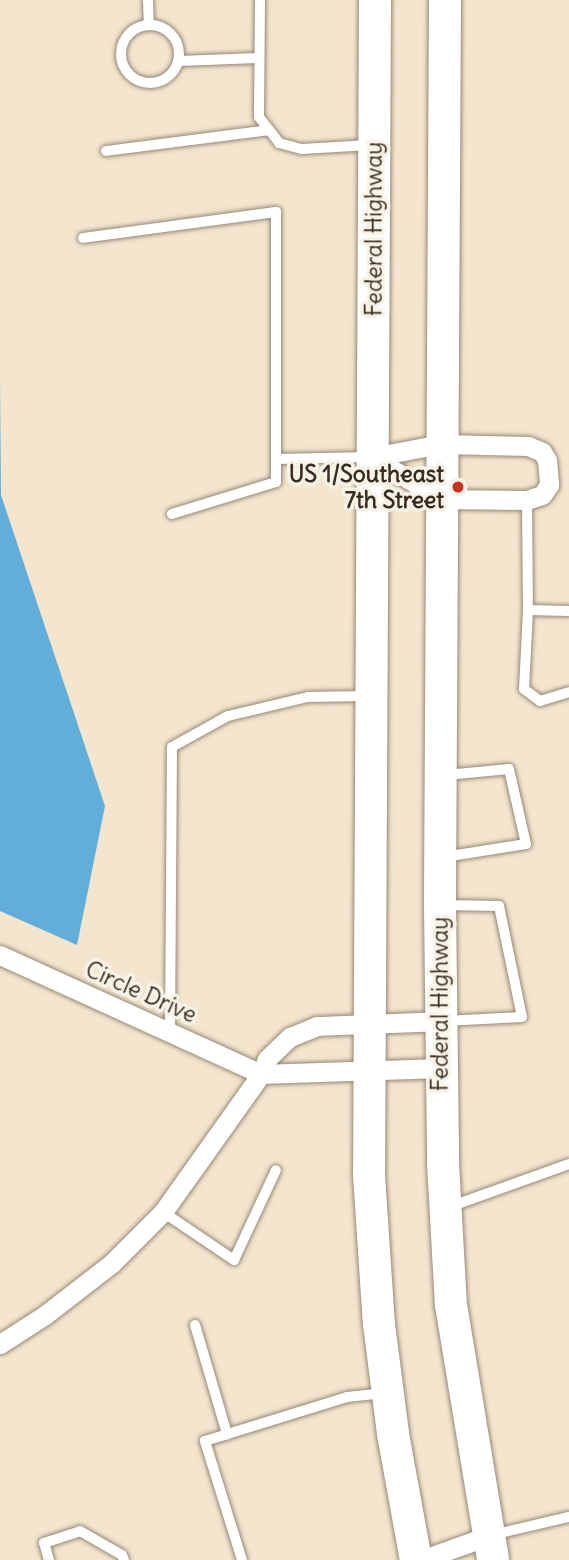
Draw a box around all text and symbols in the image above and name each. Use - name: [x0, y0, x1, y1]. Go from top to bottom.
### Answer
- street label: Federal Highway: [360, 142, 388, 316]
- place label: US 1/Southeast 7th Street: [289, 460, 444, 514]
- marker: US 1/Southeast 7th Street: [450, 479, 466, 495]
- street label: Federal Highway: [426, 917, 454, 1091]
- street label: Circle Drive: [81, 955, 201, 1029]

